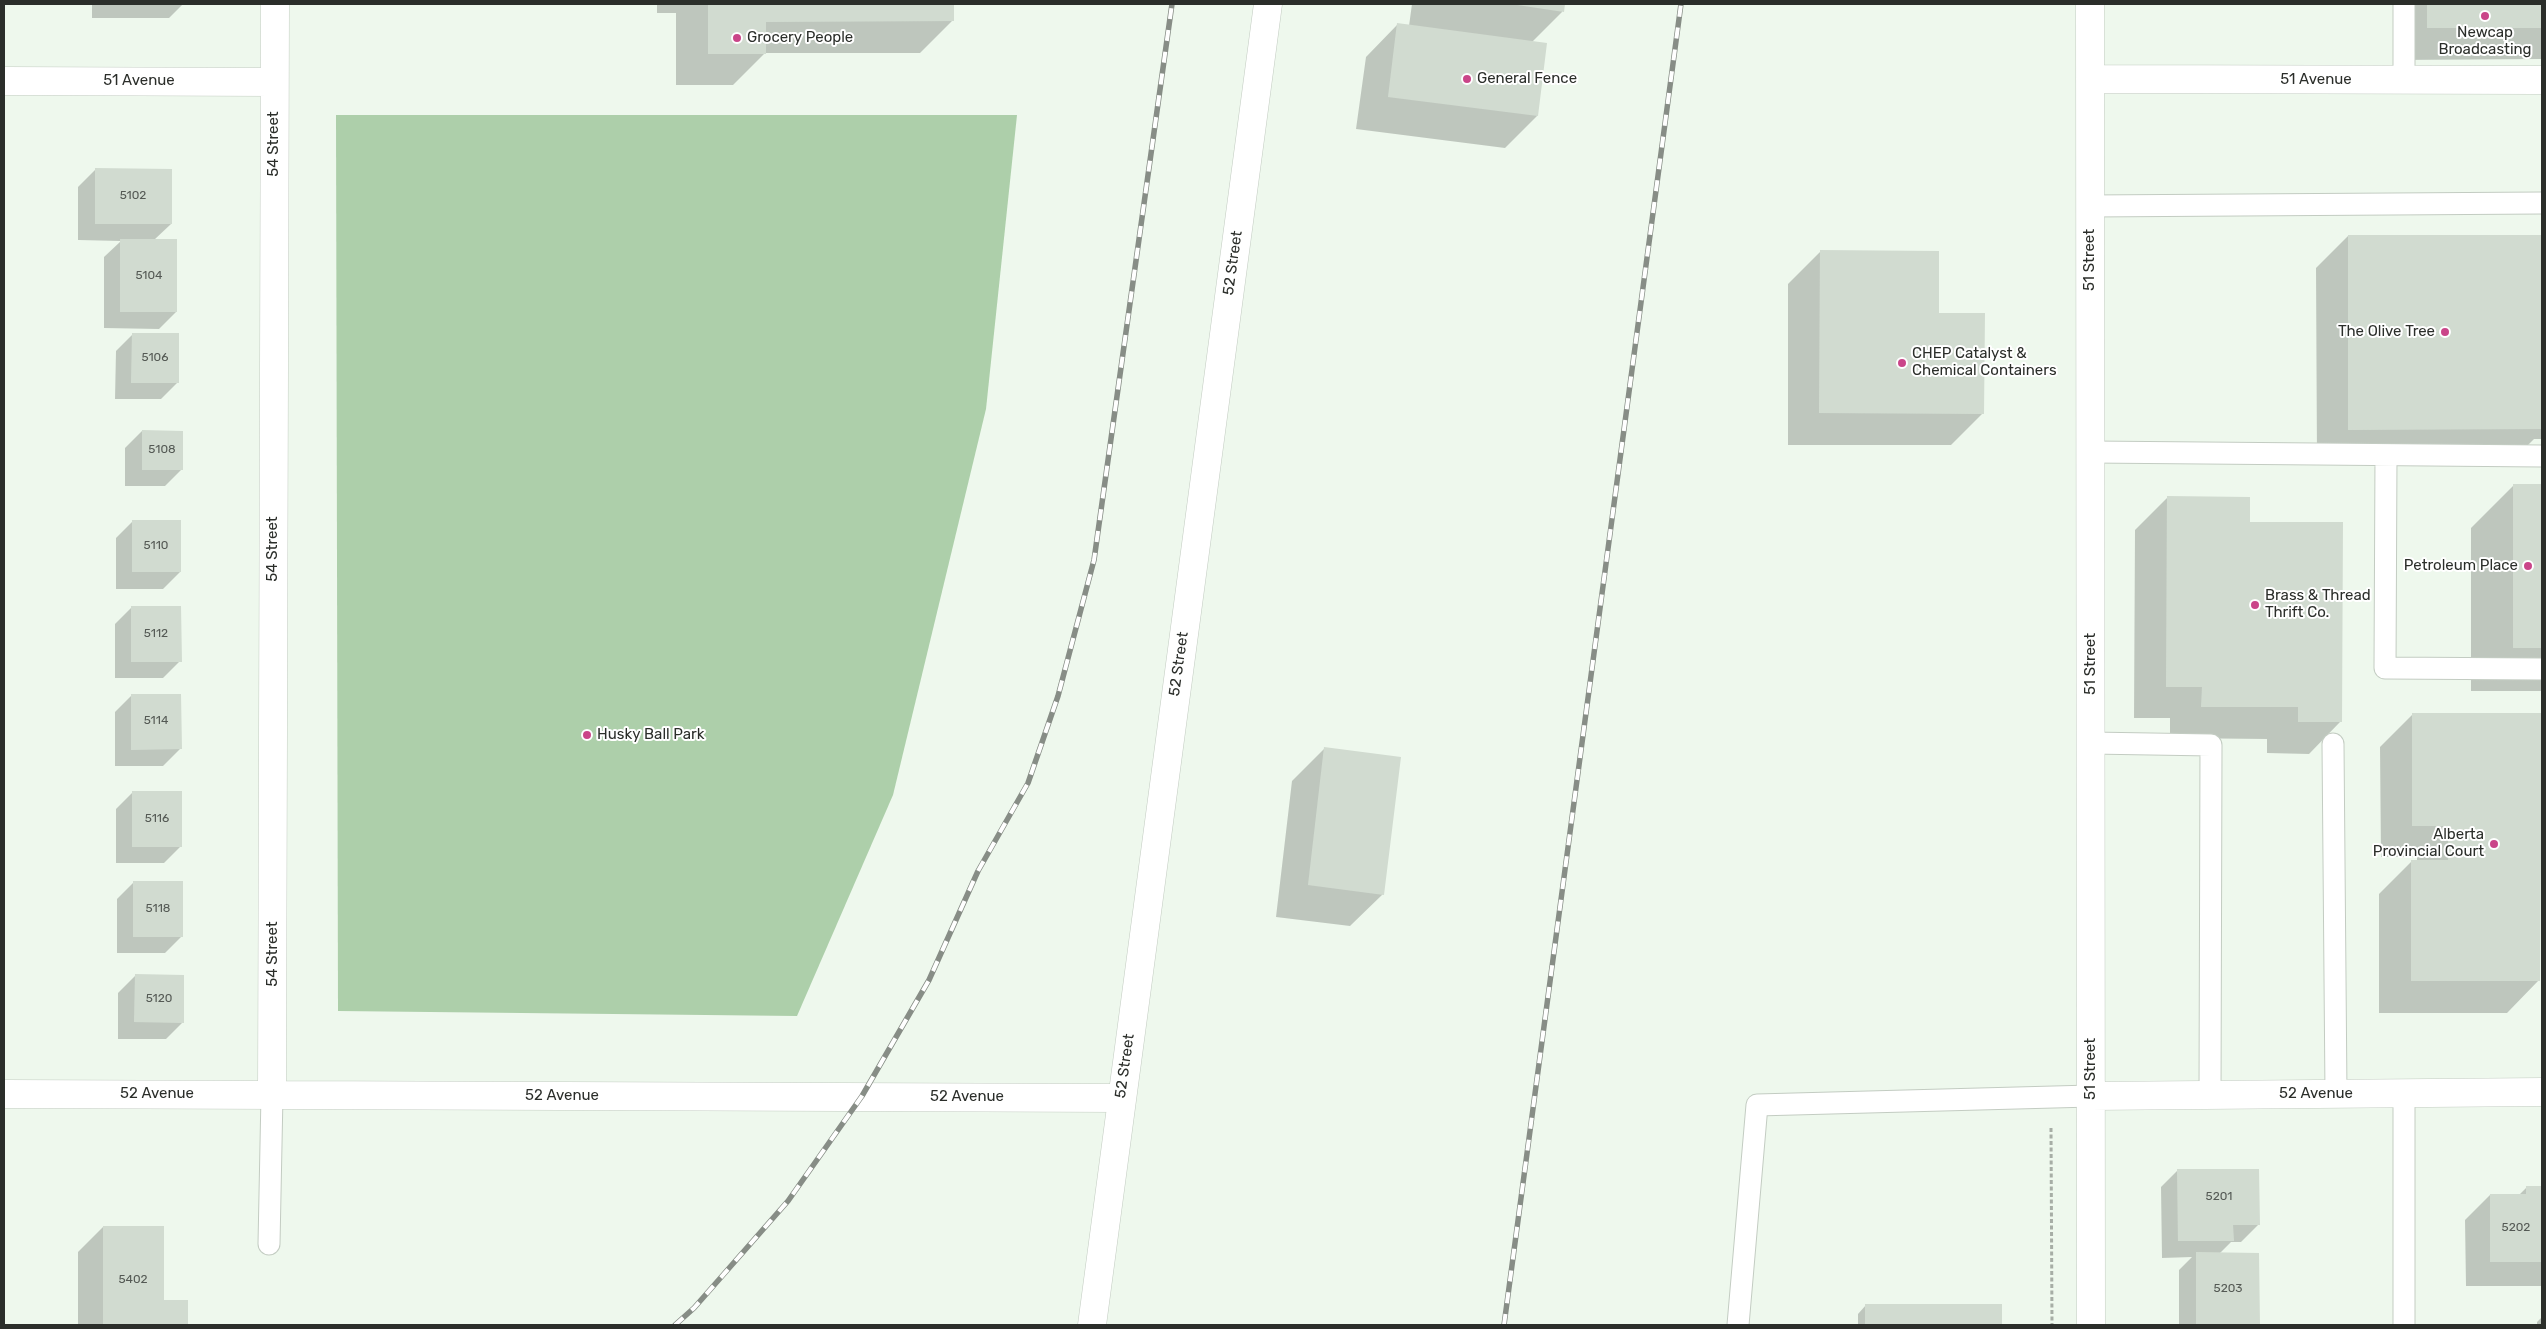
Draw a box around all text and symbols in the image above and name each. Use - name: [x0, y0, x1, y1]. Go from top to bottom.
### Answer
- marker: Newcap Broadcasting: [2479, 10, 2491, 22]
- place label: Newcap Broadcasting: [2438, 24, 2532, 59]
- place label: Grocery People: [747, 29, 853, 47]
- marker: Grocery People: [731, 32, 743, 44]
- place label: General Fence: [1477, 70, 1577, 88]
- street label: 51 Avenue: [2280, 71, 2352, 89]
- street label: 51 Avenue: [103, 72, 175, 90]
- marker: General Fence: [1461, 73, 1473, 85]
- street label: 54 Street: [265, 111, 283, 177]
- house number: 5102: [120, 189, 146, 203]
- street label: 51 Street: [2081, 229, 2099, 291]
- street label: 52 Street: [1220, 230, 1246, 296]
- house number: 5104: [135, 269, 163, 283]
- place label: The Olive Tree: [2338, 323, 2435, 341]
- marker: The Olive Tree: [2439, 326, 2451, 338]
- place label: CHEP Catalyst & Chemical Containers: [1912, 345, 2057, 380]
- house number: 5106: [142, 351, 168, 365]
- marker: CHEP Catalyst & Chemical Containers: [1896, 357, 1908, 369]
- house number: 5108: [148, 443, 176, 457]
- street label: 54 Street: [264, 516, 282, 582]
- house number: 5110: [144, 539, 168, 553]
- place label: Petroleum Place: [2404, 557, 2518, 575]
- marker: Petroleum Place: [2522, 560, 2534, 572]
- place label: Brass & Thread Thrift Co.: [2265, 587, 2371, 622]
- marker: Brass & Thread Thrift Co.: [2249, 599, 2261, 611]
- house number: 5112: [144, 627, 168, 641]
- street label: 52 Street: [1166, 631, 1192, 697]
- street label: 51 Street: [2082, 633, 2100, 695]
- house number: 5114: [144, 714, 168, 728]
- place label: Husky Ball Park: [597, 726, 705, 744]
- marker: Husky Ball Park: [581, 729, 593, 741]
- house number: 5116: [145, 812, 169, 826]
- place label: Alberta Provincial Court: [2373, 826, 2484, 861]
- marker: Alberta Provincial Court: [2488, 838, 2500, 850]
- house number: 5118: [146, 902, 170, 916]
- street label: 54 Street: [264, 921, 282, 987]
- house number: 5120: [146, 992, 172, 1006]
- street label: 52 Street: [1112, 1033, 1138, 1099]
- street label: 51 Street: [2082, 1038, 2100, 1100]
- street label: 52 Avenue: [120, 1085, 194, 1103]
- street label: 52 Avenue: [2279, 1085, 2353, 1103]
- street label: 52 Avenue: [525, 1087, 599, 1105]
- street label: 52 Avenue: [930, 1088, 1004, 1106]
- house number: 5201: [2206, 1190, 2232, 1204]
- house number: 5202: [2502, 1221, 2530, 1235]
- house number: 5402: [118, 1273, 148, 1287]
- house number: 5203: [2213, 1282, 2243, 1296]

